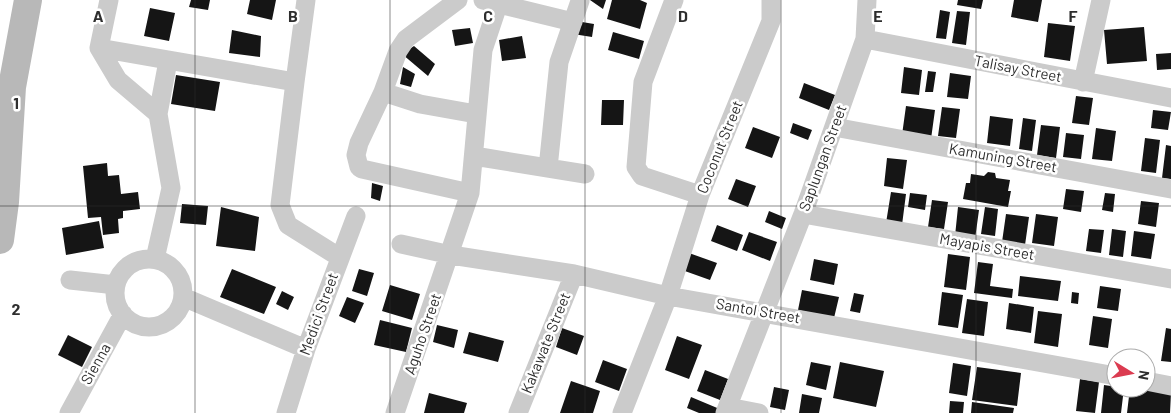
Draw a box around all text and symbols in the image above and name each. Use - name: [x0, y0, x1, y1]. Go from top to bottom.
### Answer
- text: A: [93, 6, 104, 25]
- text: B: [288, 6, 298, 25]
- text: C: [483, 6, 493, 25]
- text: D: [678, 6, 688, 25]
- text: E: [873, 6, 883, 25]
- text: F: [1069, 6, 1078, 25]
- street label: Talisay Street: [973, 51, 1064, 85]
- text: 1: [13, 93, 19, 112]
- street label: Coconut Street: [692, 97, 746, 196]
- street label: Saplungan Street: [794, 102, 850, 213]
- street label: Kamuning Street: [948, 139, 1059, 175]
- street label: Mayapis Street: [938, 229, 1036, 263]
- street label: Medici Street: [295, 270, 341, 357]
- street label: Kakawate Street: [517, 290, 574, 396]
- street label: Aguho Street: [400, 291, 444, 377]
- street label: Santol Street: [715, 294, 802, 326]
- text: 2: [12, 299, 21, 318]
- street label: Sienna: [76, 340, 114, 387]
- north arrow: [1106, 348, 1156, 398]
- text: N: [1135, 369, 1153, 381]

